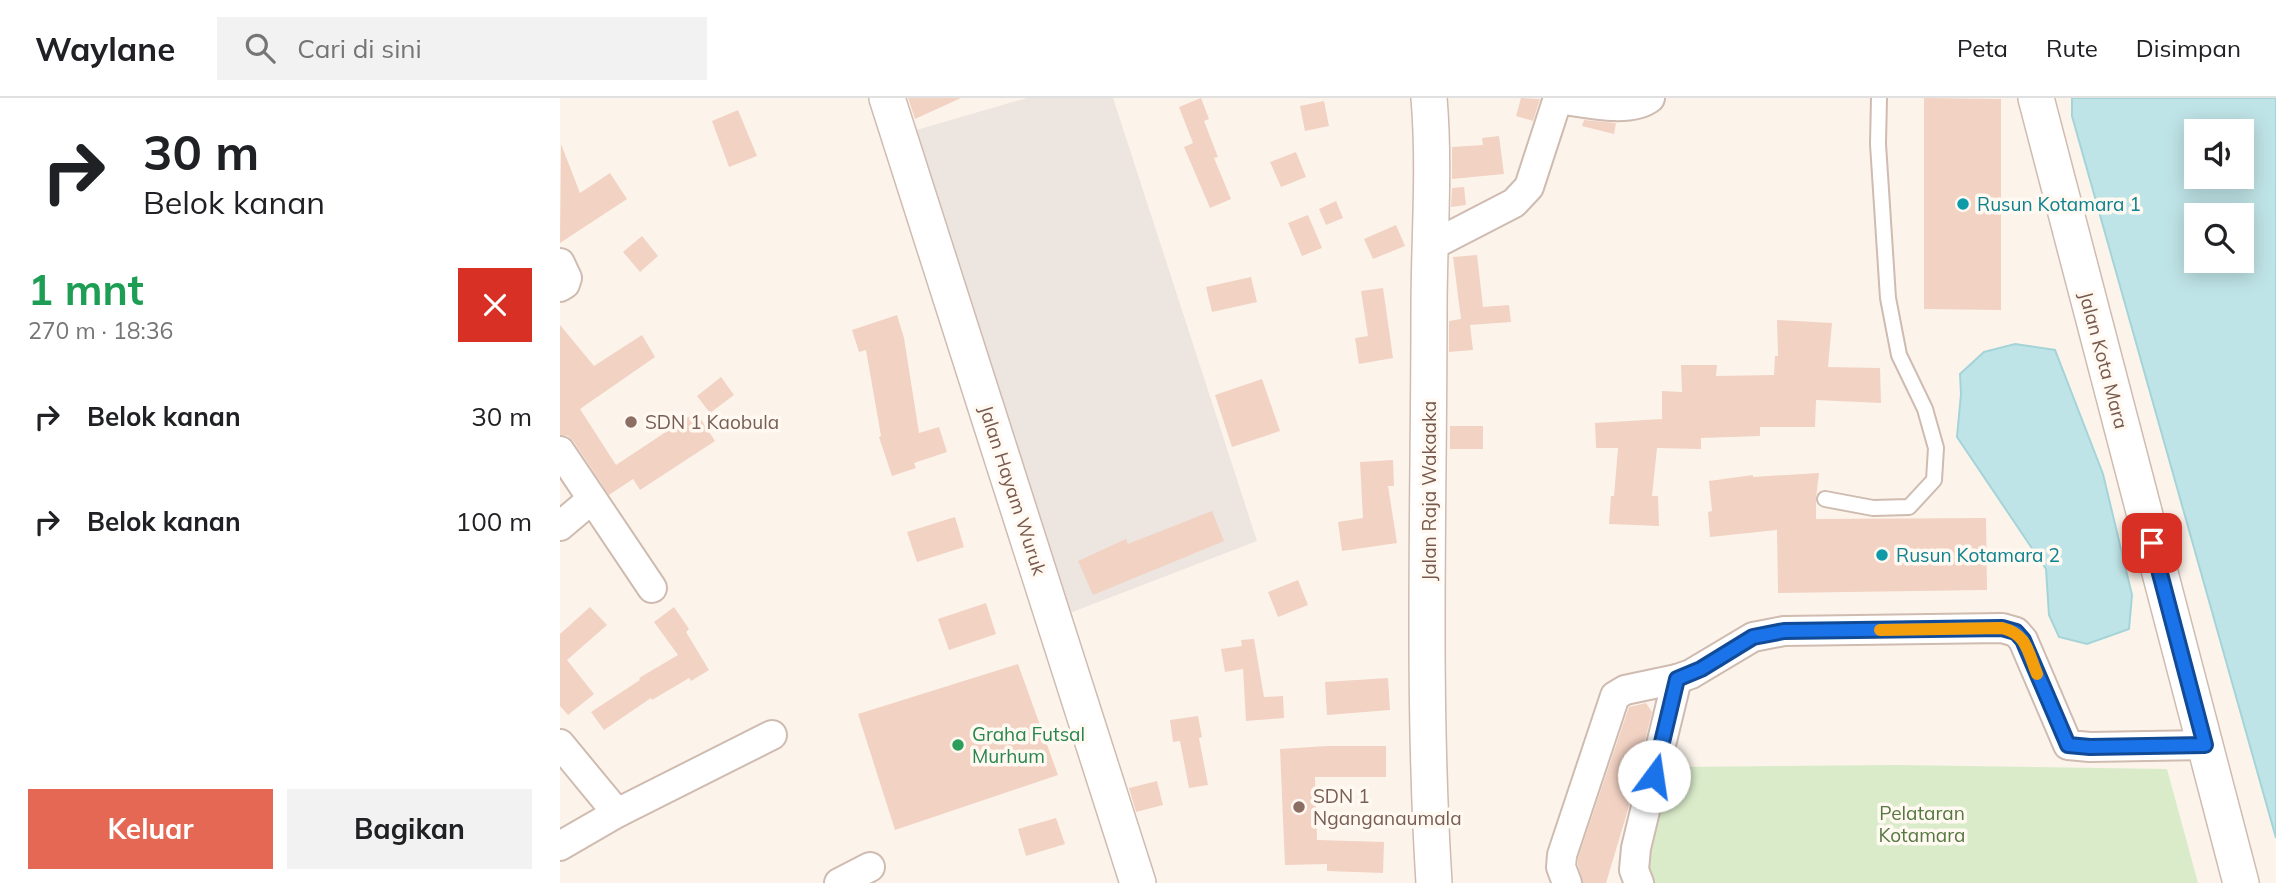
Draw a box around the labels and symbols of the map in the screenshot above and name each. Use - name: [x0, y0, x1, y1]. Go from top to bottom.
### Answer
- place label: Rusun Kotamara 1: [1977, 192, 2141, 216]
- marker: Rusun Kotamara 1: [1955, 196, 1971, 212]
- street label: Jalan Kota Mara: [2074, 289, 2134, 431]
- street label: Jalan Raja Wakaaka: [1417, 401, 1441, 581]
- street label: Jalan Hayam Wuruk: [974, 402, 1052, 578]
- place label: SDN 1 Kaobula: [645, 410, 779, 434]
- marker: SDN 1 Kaobula: [623, 414, 639, 430]
- pin: [2122, 513, 2182, 573]
- place label: Rusun Kotamara 2: [1896, 543, 2060, 567]
- marker: Rusun Kotamara 2: [1874, 547, 1890, 563]
- place label: Graha Futsal Murhum: [972, 722, 1085, 768]
- marker: Graha Futsal Murhum: [950, 737, 966, 753]
- position arrow: [1617, 739, 1691, 813]
- place label: SDN 1 Nganganaumala: [1313, 784, 1462, 830]
- marker: SDN 1 Nganganaumala: [1291, 799, 1307, 815]
- park label: Pelataran Kotamara: [1879, 801, 1965, 847]

